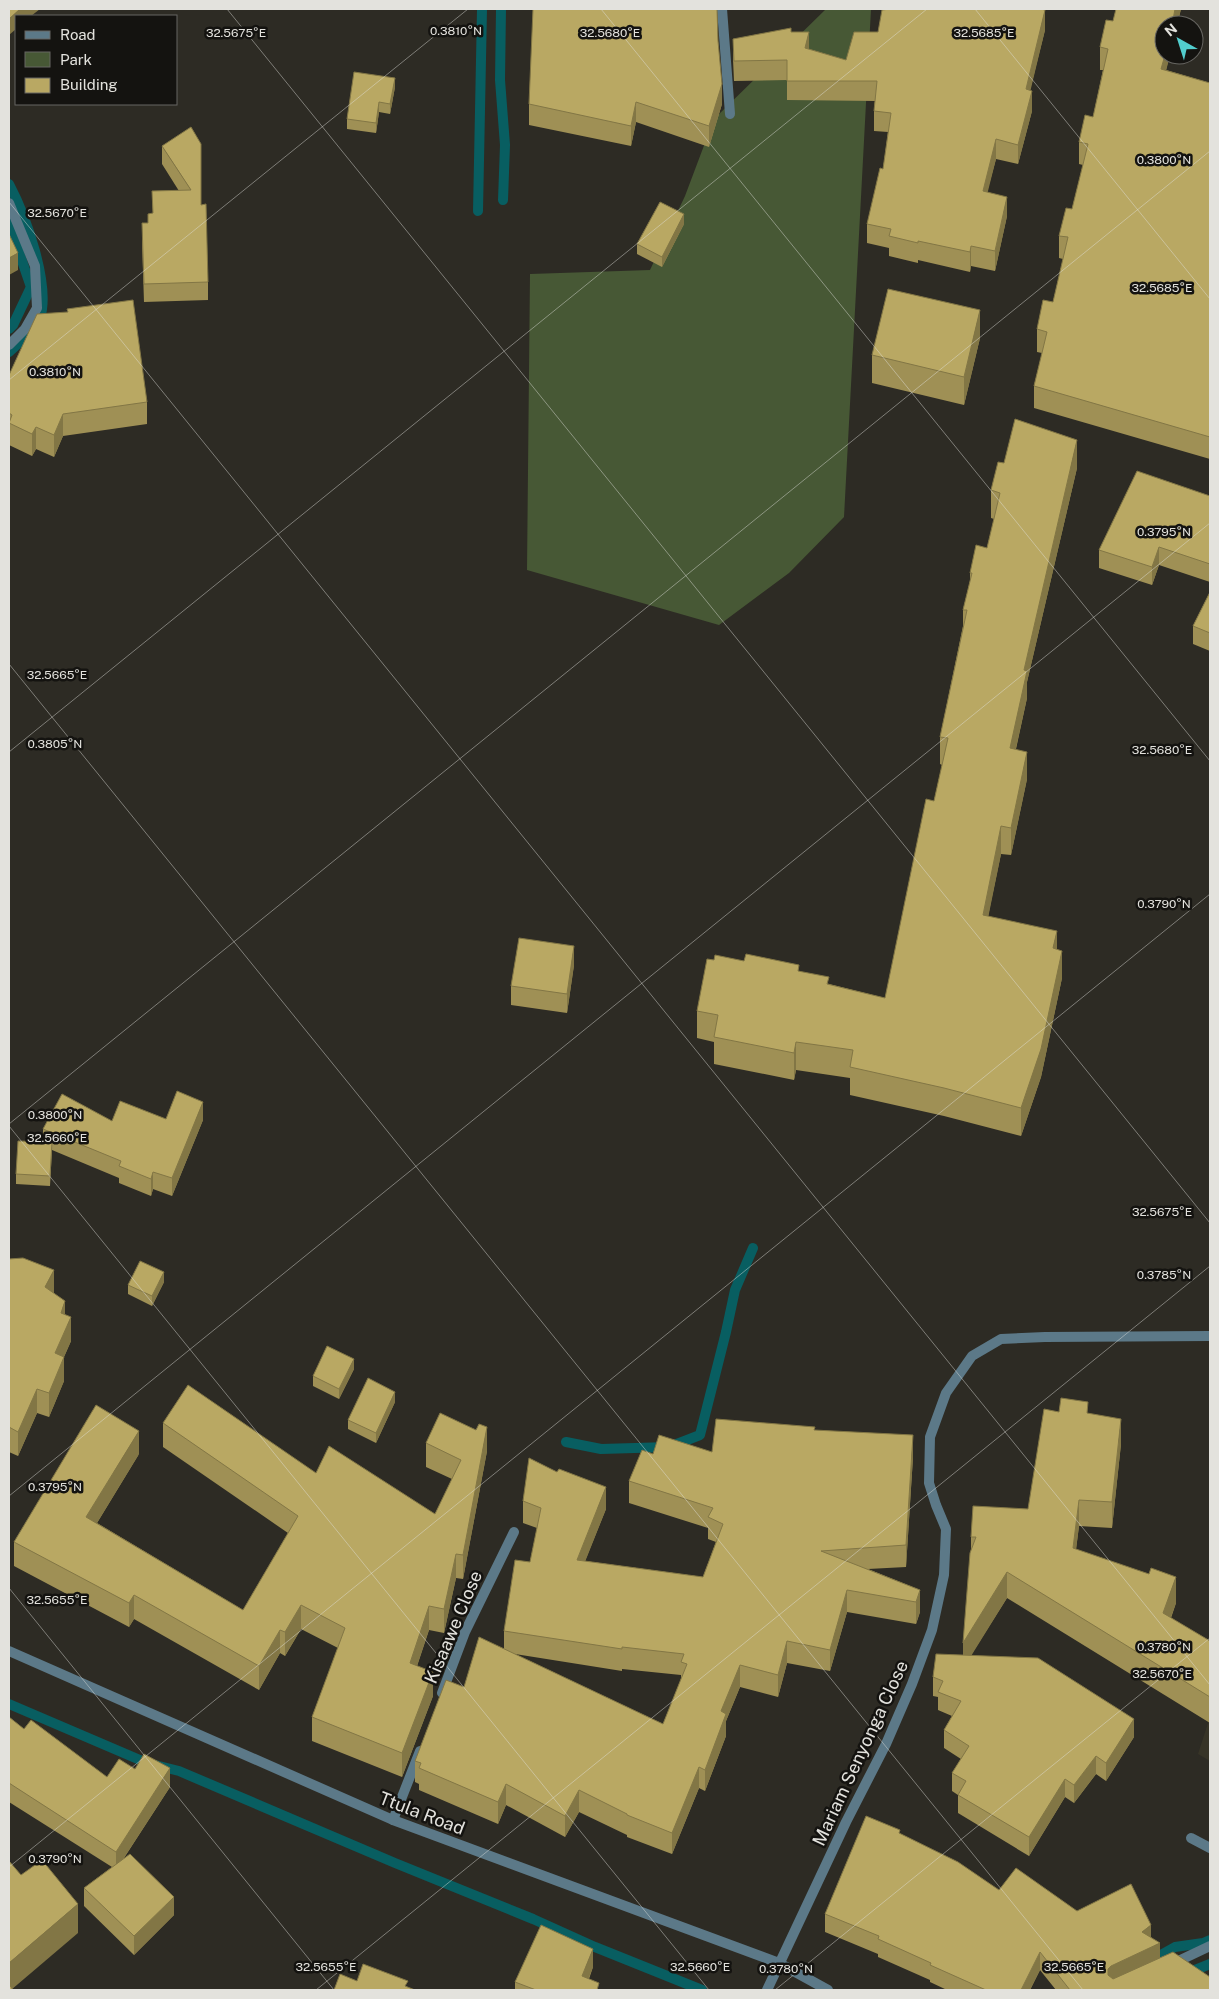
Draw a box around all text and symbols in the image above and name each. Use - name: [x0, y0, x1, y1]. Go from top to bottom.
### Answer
- legend: [15, 15, 178, 105]
- north arrow: [1154, 15, 1204, 65]
- text: N: [1162, 20, 1180, 40]
- text: 0.3810°N: [430, 24, 482, 38]
- text: Road: [60, 26, 96, 43]
- text: 32.5675°E: [206, 26, 266, 40]
- text: 32.5680°E: [580, 26, 640, 40]
- text: 32.5685°E: [954, 26, 1014, 40]
- text: Park: [60, 51, 92, 68]
- text: Building: [60, 76, 118, 93]
- text: 0.3800°N: [1137, 153, 1191, 167]
- text: 32.5670°E: [27, 206, 87, 220]
- text: 32.5685°E: [1132, 281, 1192, 295]
- text: 0.3810°N: [29, 365, 81, 379]
- text: 0.3795°N: [1137, 525, 1191, 539]
- text: 32.5665°E: [27, 668, 87, 682]
- text: 0.3805°N: [28, 737, 82, 751]
- text: 32.5680°E: [1132, 743, 1192, 757]
- text: 0.3790°N: [1137, 897, 1191, 911]
- text: 0.3800°N: [28, 1108, 82, 1122]
- text: 32.5660°E: [27, 1131, 87, 1145]
- text: 32.5675°E: [1132, 1205, 1192, 1219]
- text: 0.3785°N: [1137, 1268, 1191, 1282]
- text: 0.3795°N: [28, 1480, 82, 1494]
- street label: Kisaawe Close: [420, 1567, 486, 1687]
- text: 32.5655°E: [27, 1593, 87, 1607]
- text: 0.3780°N: [1137, 1640, 1191, 1654]
- street label: Mariam Senyonga Close: [808, 1657, 912, 1849]
- text: 32.5670°E: [1132, 1667, 1192, 1681]
- street label: Ttula Road: [376, 1787, 468, 1839]
- text: 0.3790°N: [28, 1852, 82, 1866]
- text: 32.5655°E: [296, 1960, 356, 1974]
- text: 32.5660°E: [670, 1960, 730, 1974]
- text: 32.5665°E: [1044, 1960, 1104, 1974]
- text: 0.3780°N: [759, 1962, 813, 1976]

